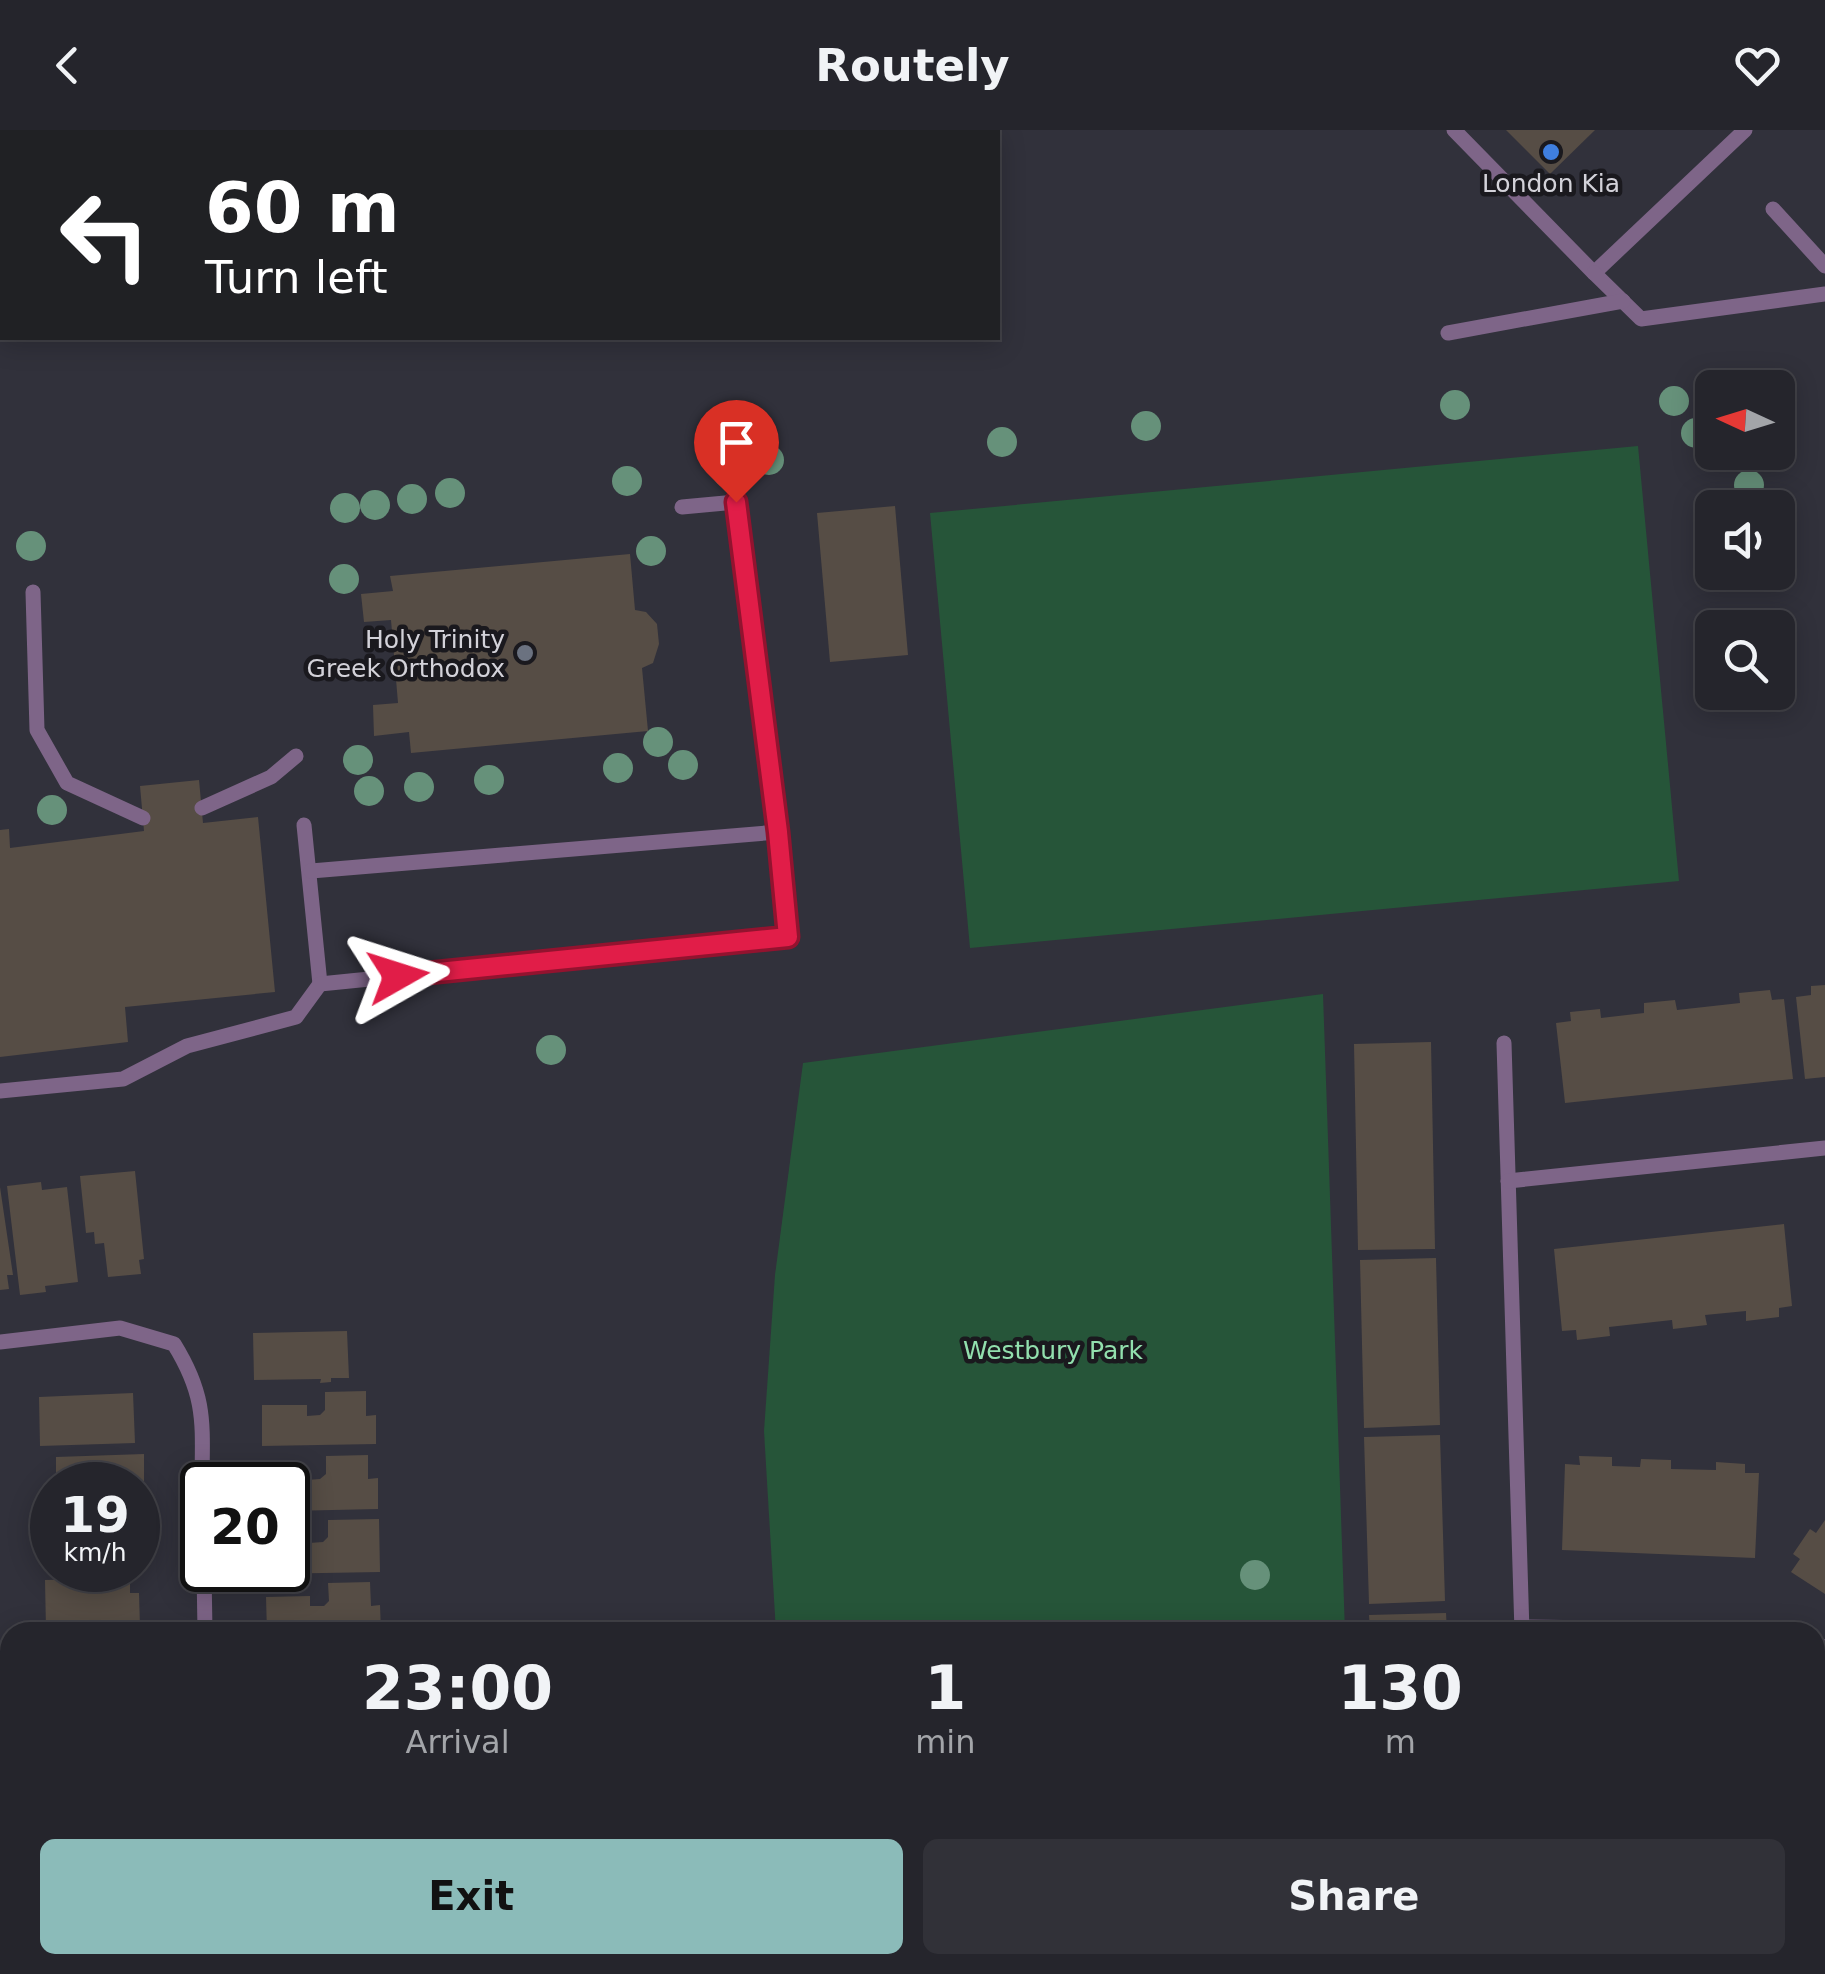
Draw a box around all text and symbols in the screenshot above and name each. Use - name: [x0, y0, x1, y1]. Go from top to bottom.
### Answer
- icon: back: [40, 38, 95, 93]
- icon: heart: [1730, 38, 1785, 93]
- text: Routely: [815, 39, 1010, 92]
- marker: London Kia: [1540, 141, 1562, 163]
- text: 60 m: [205, 167, 400, 249]
- place label: London Kia: [1482, 169, 1620, 198]
- icon: left: [40, 170, 170, 300]
- text: Turn left: [205, 251, 388, 304]
- north arrow: [1695, 370, 1795, 470]
- map controls: [1695, 370, 1795, 710]
- pin: [694, 400, 779, 503]
- icon: arrive: [709, 415, 764, 470]
- button: sound: [1695, 490, 1795, 590]
- button: search: [1695, 610, 1795, 710]
- place label: Holy Trinity Greek Orthodox: [307, 625, 505, 683]
- marker: Holy Trinity Greek Orthodox: [514, 642, 536, 664]
- position arrow: [346, 924, 450, 1028]
- park label: Westbury Park: [963, 1336, 1144, 1365]
- speed limit sign: 20: [180, 1462, 310, 1592]
- text: 19: [60, 1486, 130, 1544]
- text: km/h: [63, 1538, 127, 1567]
- text: 23:00: [362, 1653, 553, 1723]
- text: 1: [924, 1653, 966, 1723]
- text: 130: [1338, 1653, 1463, 1723]
- text: Arrival: [406, 1723, 510, 1761]
- text: min: [915, 1723, 976, 1761]
- text: m: [1385, 1723, 1416, 1761]
- button: Exit: [40, 1839, 903, 1954]
- button: Share: [923, 1839, 1785, 1954]

